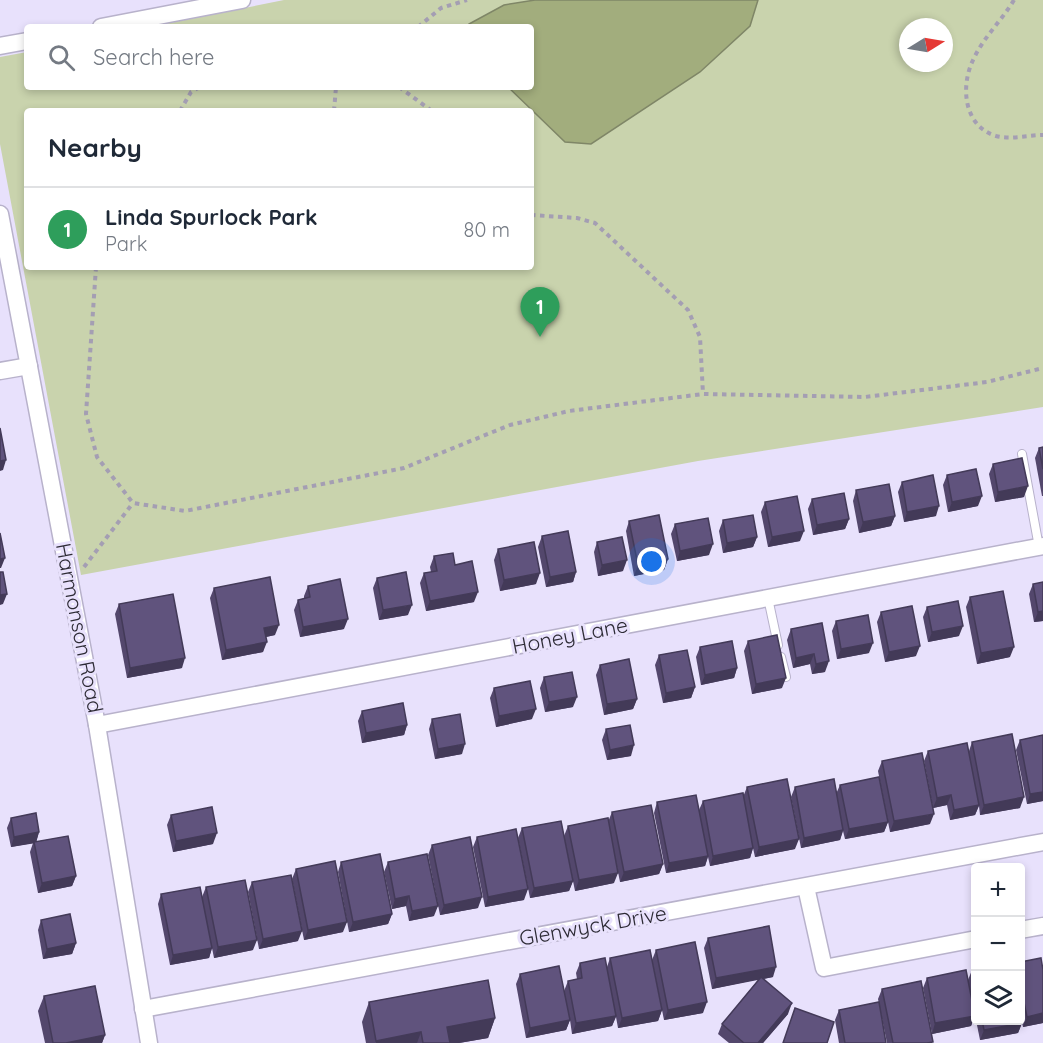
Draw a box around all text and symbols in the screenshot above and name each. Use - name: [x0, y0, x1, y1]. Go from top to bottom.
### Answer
- north arrow: [899, 18, 953, 72]
- search box: [24, 24, 534, 90]
- icon: search: [45, 41, 78, 74]
- text: Search here: [93, 43, 214, 71]
- text: Nearby: [48, 131, 142, 164]
- text: Linda Spurlock Park: [105, 203, 317, 231]
- text: 1: [64, 217, 71, 242]
- text: 80 m: [464, 217, 510, 242]
- text: Park: [105, 231, 147, 256]
- pin: 1: [520, 288, 560, 337]
- street label: Harmonson Road: [51, 541, 109, 715]
- your location: [637, 547, 666, 576]
- street label: Honey Lane: [510, 611, 630, 659]
- map controls: [971, 863, 1025, 1025]
- button: +: [971, 863, 1025, 917]
- street label: Glenwyck Drive: [517, 899, 669, 951]
- button: −: [971, 917, 1025, 971]
- button: layers: [971, 971, 1025, 1025]

